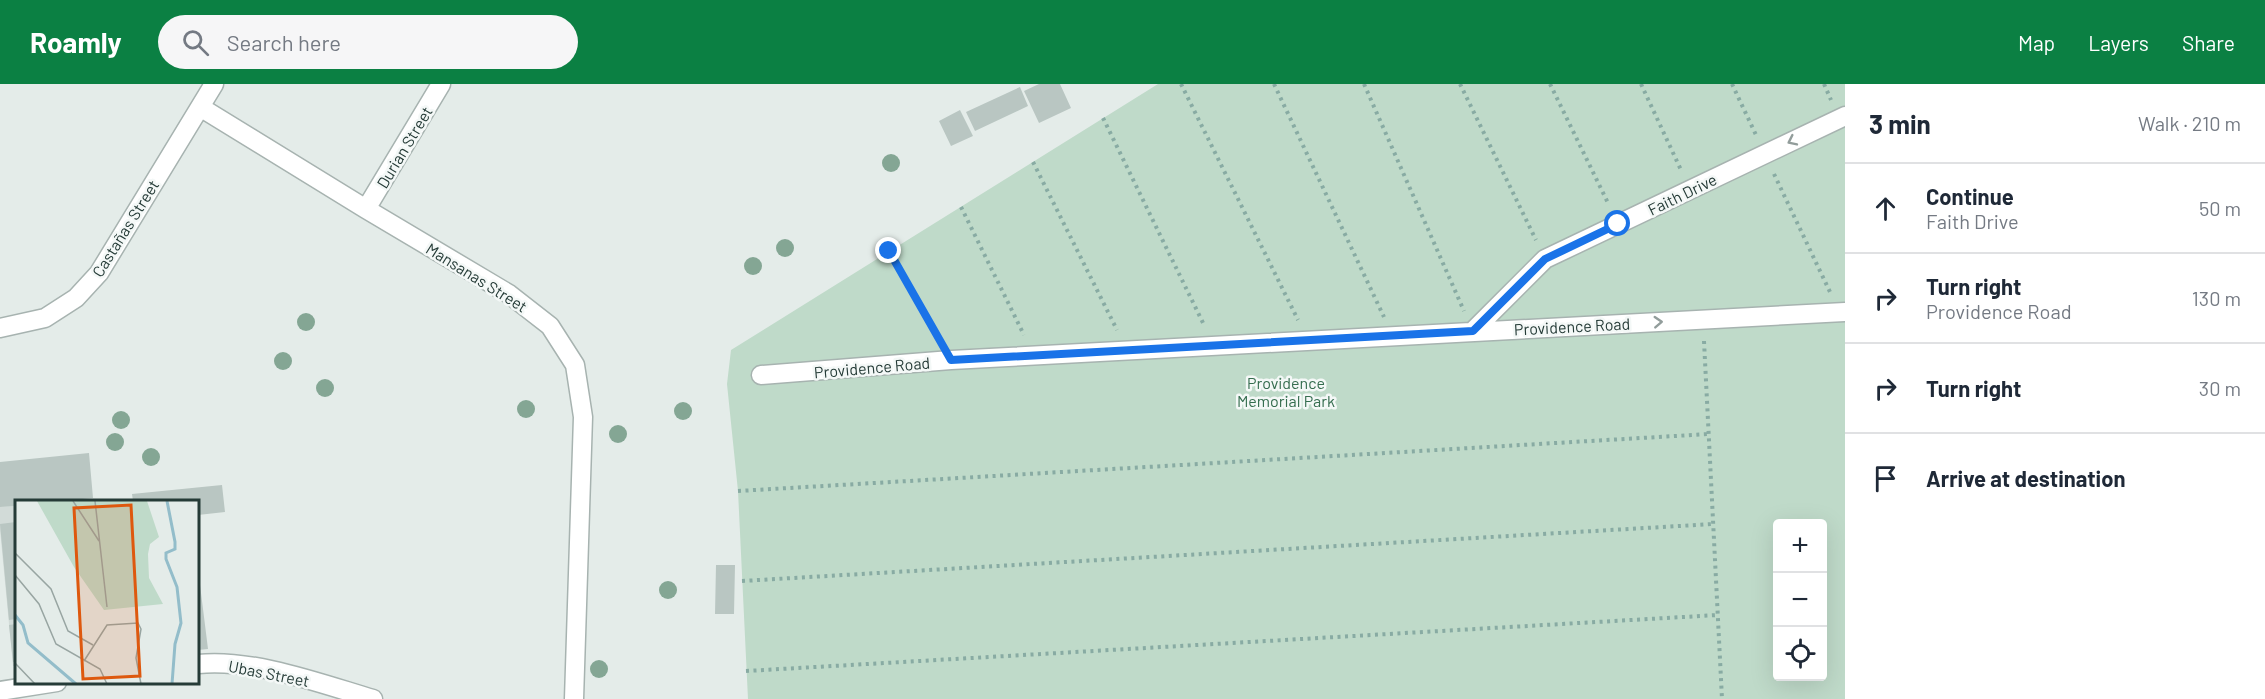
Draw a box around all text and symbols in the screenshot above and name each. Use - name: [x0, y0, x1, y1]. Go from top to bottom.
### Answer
- search box: [158, 15, 578, 69]
- text: Roamly: [30, 25, 122, 59]
- icon: search: [179, 26, 212, 59]
- text: Search here: [227, 29, 341, 55]
- text: Map: [2018, 30, 2055, 55]
- text: Layers: [2088, 30, 2149, 55]
- text: Share: [2182, 30, 2235, 55]
- street label: Durian Street: [372, 103, 436, 191]
- text: 3 min: [1869, 108, 1931, 139]
- text: Walk · 210 m: [2138, 111, 2241, 135]
- one-way arrow: [1788, 134, 1799, 146]
- street label: Faith Drive: [1645, 169, 1719, 219]
- street label: Castañas Street: [88, 176, 162, 280]
- text: Continue: [1926, 183, 2014, 209]
- icon: ahead: [1869, 192, 1902, 225]
- text: 50 m: [2199, 196, 2241, 220]
- text: Faith Drive: [1926, 209, 2019, 233]
- route start: [1604, 210, 1630, 236]
- route end: [875, 237, 901, 263]
- street label: Mansanas Street: [423, 238, 531, 316]
- text: Turn right: [1926, 273, 2021, 299]
- icon: right: [1869, 282, 1902, 315]
- text: 130 m: [2192, 286, 2241, 310]
- text: Providence Road: [1926, 299, 2072, 323]
- street label: Providence Road: [1513, 313, 1631, 339]
- one-way arrow: [1653, 316, 1662, 329]
- street label: Providence Road: [813, 352, 931, 382]
- icon: right: [1869, 372, 1902, 405]
- park label: Providence Memorial Park: [1237, 373, 1335, 410]
- text: Turn right: [1926, 375, 2021, 401]
- text: 30 m: [2199, 376, 2241, 400]
- icon: arrive: [1869, 462, 1902, 495]
- text: Arrive at destination: [1926, 465, 2125, 491]
- inset map: [15, 500, 200, 684]
- map controls: [1773, 519, 1827, 681]
- button: +: [1773, 519, 1827, 573]
- button: −: [1773, 573, 1827, 627]
- button: locate: [1773, 627, 1827, 681]
- street label: Ubas Street: [227, 656, 311, 690]

